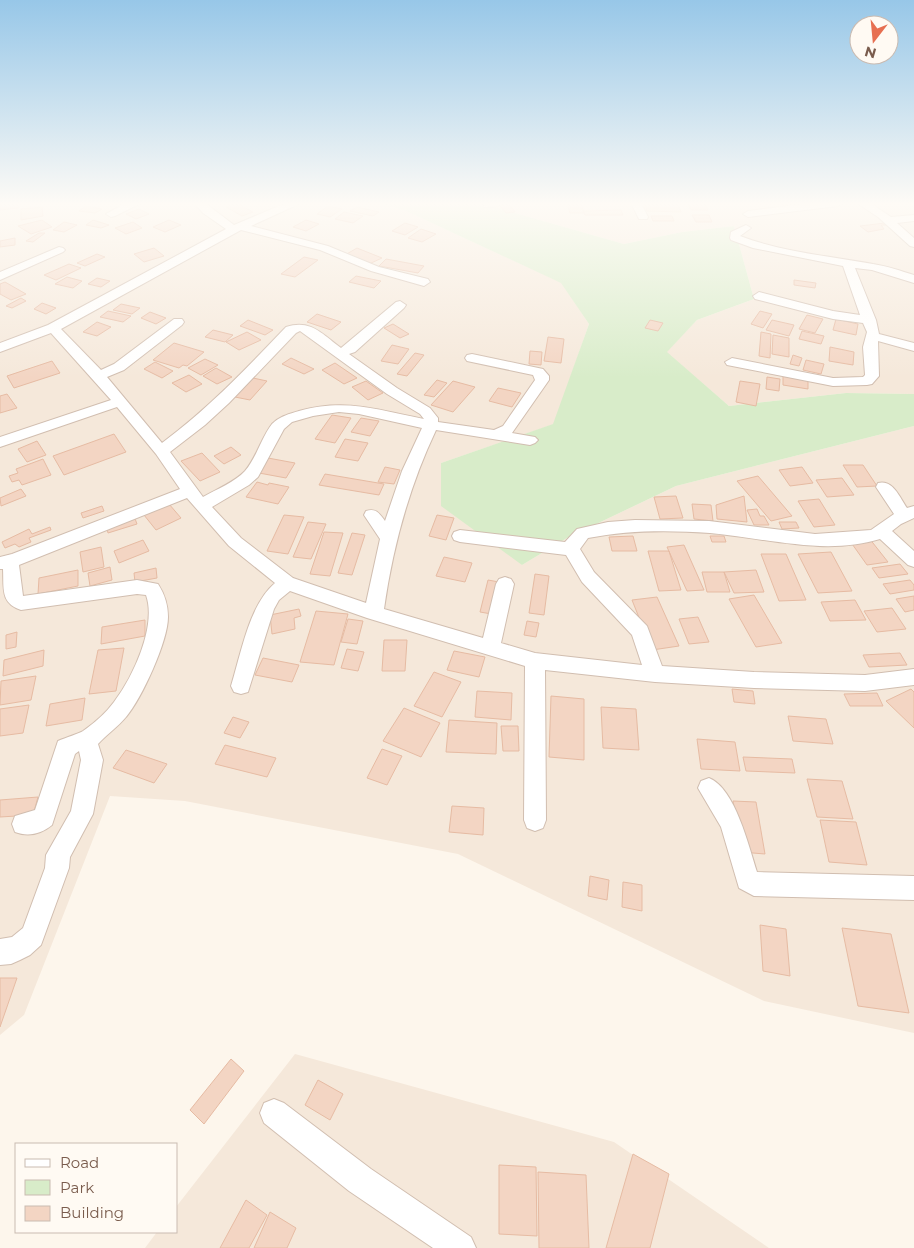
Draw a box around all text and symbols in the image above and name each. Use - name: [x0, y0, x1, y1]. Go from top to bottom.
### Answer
- north arrow: [849, 15, 899, 65]
- text: N: [862, 42, 878, 63]
- legend: [15, 1143, 178, 1233]
- text: Road: [60, 1153, 99, 1172]
- text: Park: [60, 1178, 94, 1197]
- text: Building: [60, 1203, 124, 1222]

